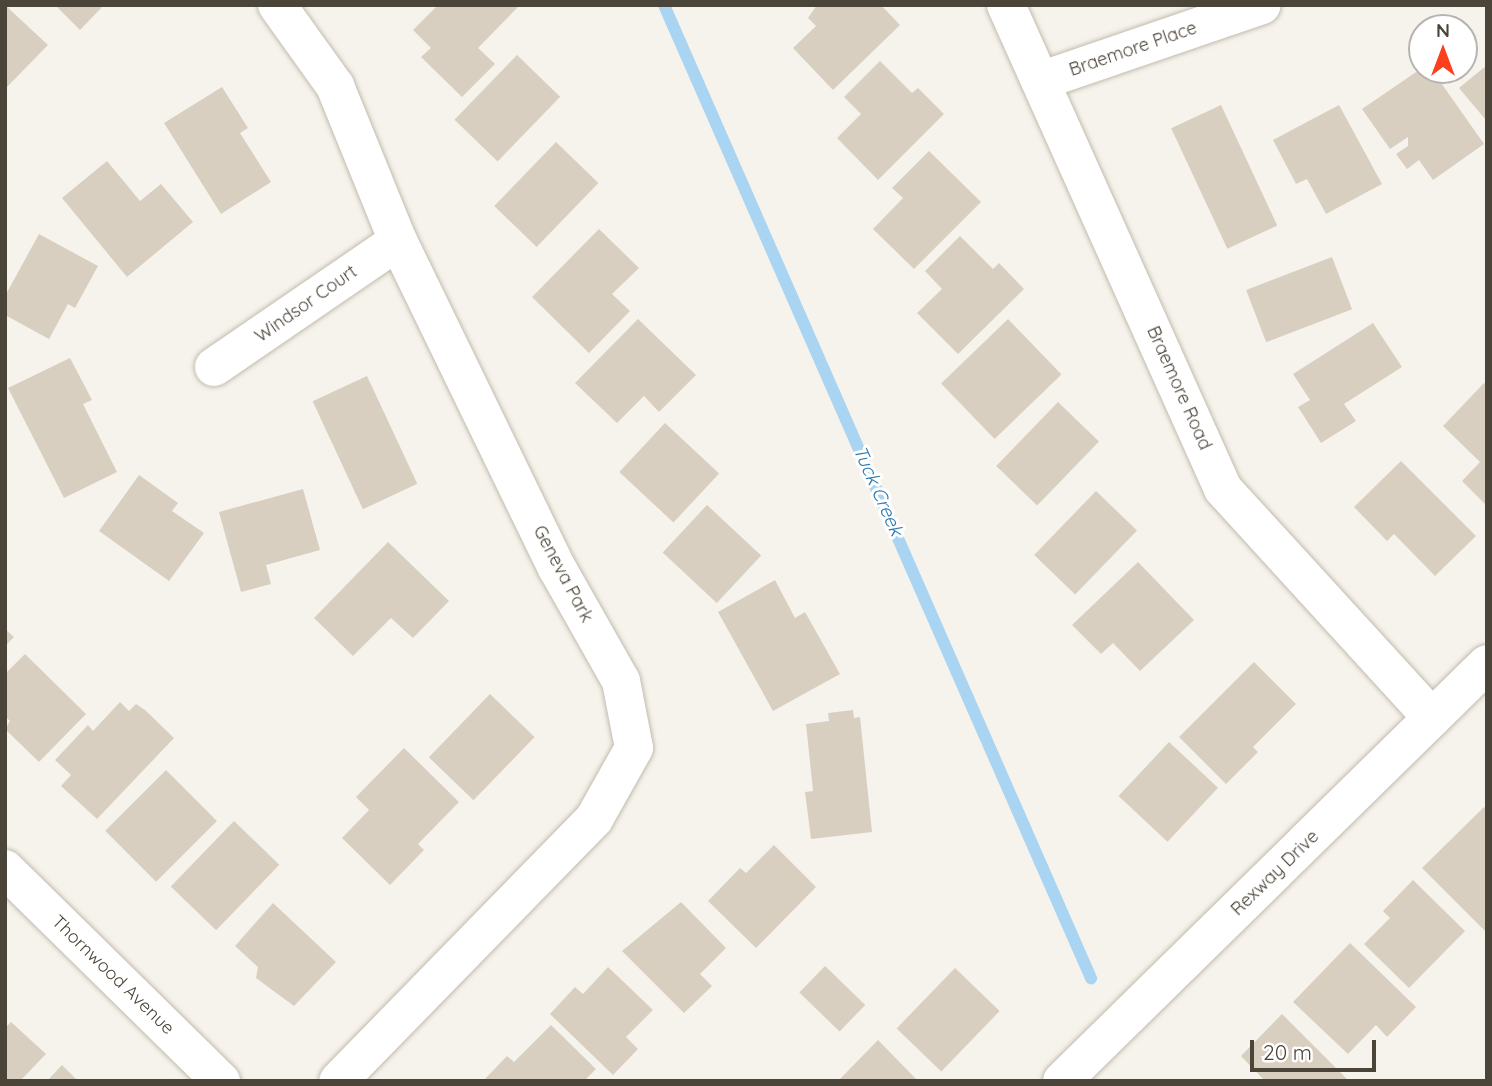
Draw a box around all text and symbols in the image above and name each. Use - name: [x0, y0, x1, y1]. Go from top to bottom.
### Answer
- north arrow: [1408, 14, 1478, 84]
- street label: Braemore Place: [1066, 17, 1200, 81]
- text: N: [1436, 18, 1450, 42]
- street label: Windsor Court: [251, 261, 361, 347]
- street label: Braemore Road: [1142, 323, 1216, 453]
- water label: Tuck Creek: [848, 442, 908, 540]
- street label: Geneva Park: [528, 522, 598, 626]
- street label: Rexway Drive: [1227, 826, 1323, 920]
- street label: Thornwood Avenue: [47, 911, 179, 1039]
- scale bar: [1254, 1026, 1380, 1070]
- text: 20 m: [1263, 1039, 1312, 1065]

